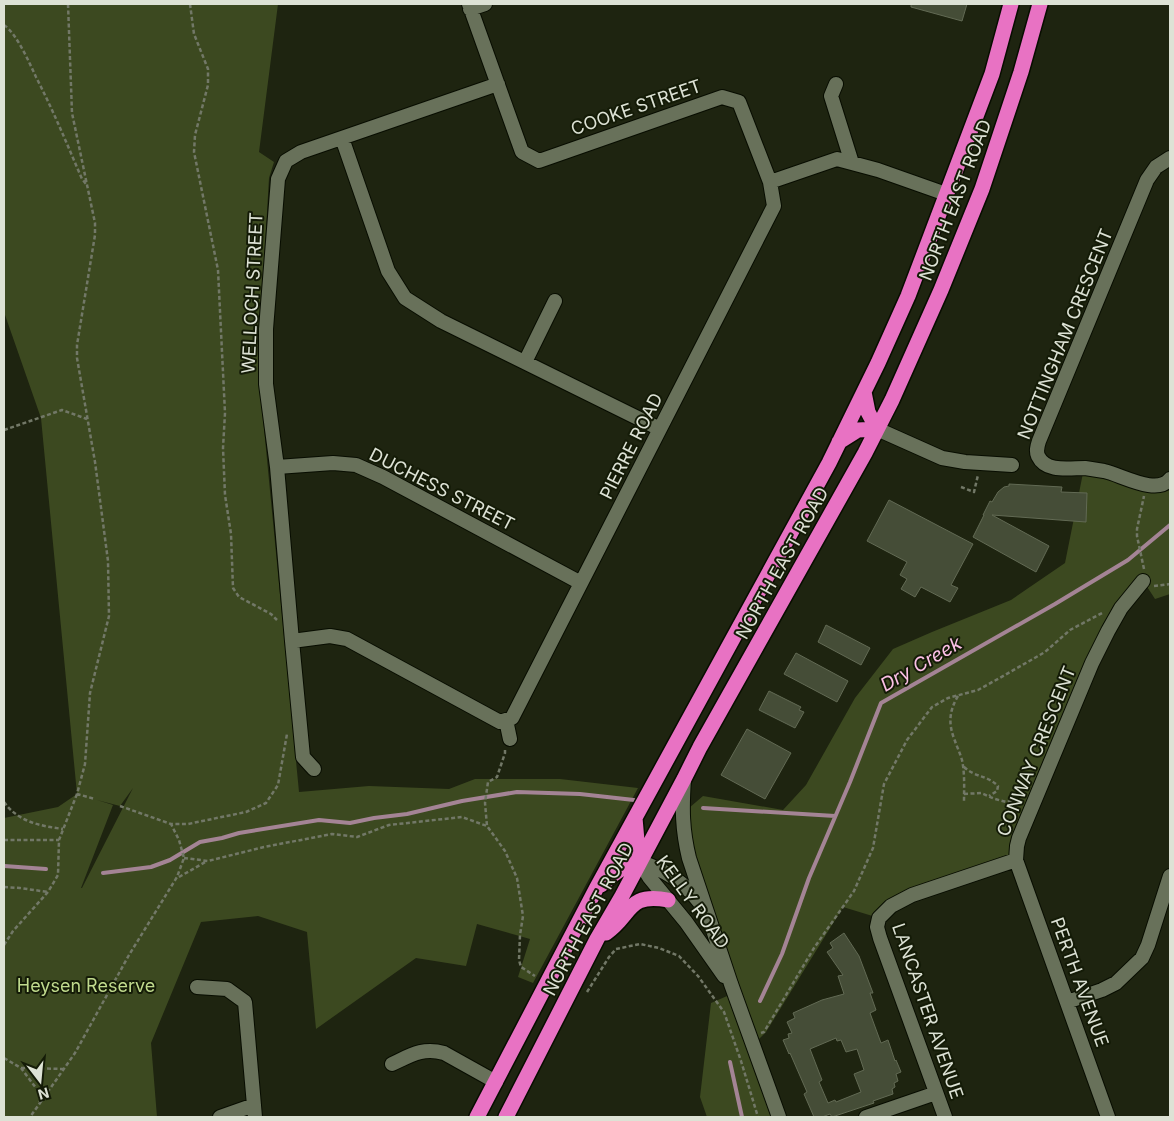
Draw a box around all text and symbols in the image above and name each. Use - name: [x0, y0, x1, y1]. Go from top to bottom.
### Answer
- street label: COOKE STREET: [568, 75, 704, 139]
- street label: NORTH EAST ROAD: [915, 117, 995, 283]
- street label: WELLOCH STREET: [237, 212, 267, 374]
- street label: NOTTINGHAM CRESCENT: [1013, 226, 1117, 442]
- street label: PIERRE ROAD: [595, 389, 667, 503]
- street label: DUCHESS STREET: [366, 443, 518, 535]
- street label: NORTH EAST ROAD: [731, 483, 833, 643]
- water label: Dry Creek: [876, 631, 966, 697]
- street label: CONWAY CRESCENT: [992, 663, 1080, 839]
- street label: NORTH EAST ROAD: [539, 839, 637, 999]
- street label: KELLY ROAD: [652, 851, 734, 953]
- street label: PERTH AVENUE: [1047, 914, 1113, 1050]
- street label: LANCASTER AVENUE: [888, 920, 968, 1102]
- park label: Heysen Reserve: [17, 975, 155, 996]
- north arrow: [15, 1056, 65, 1106]
- text: N: [36, 1084, 51, 1104]

